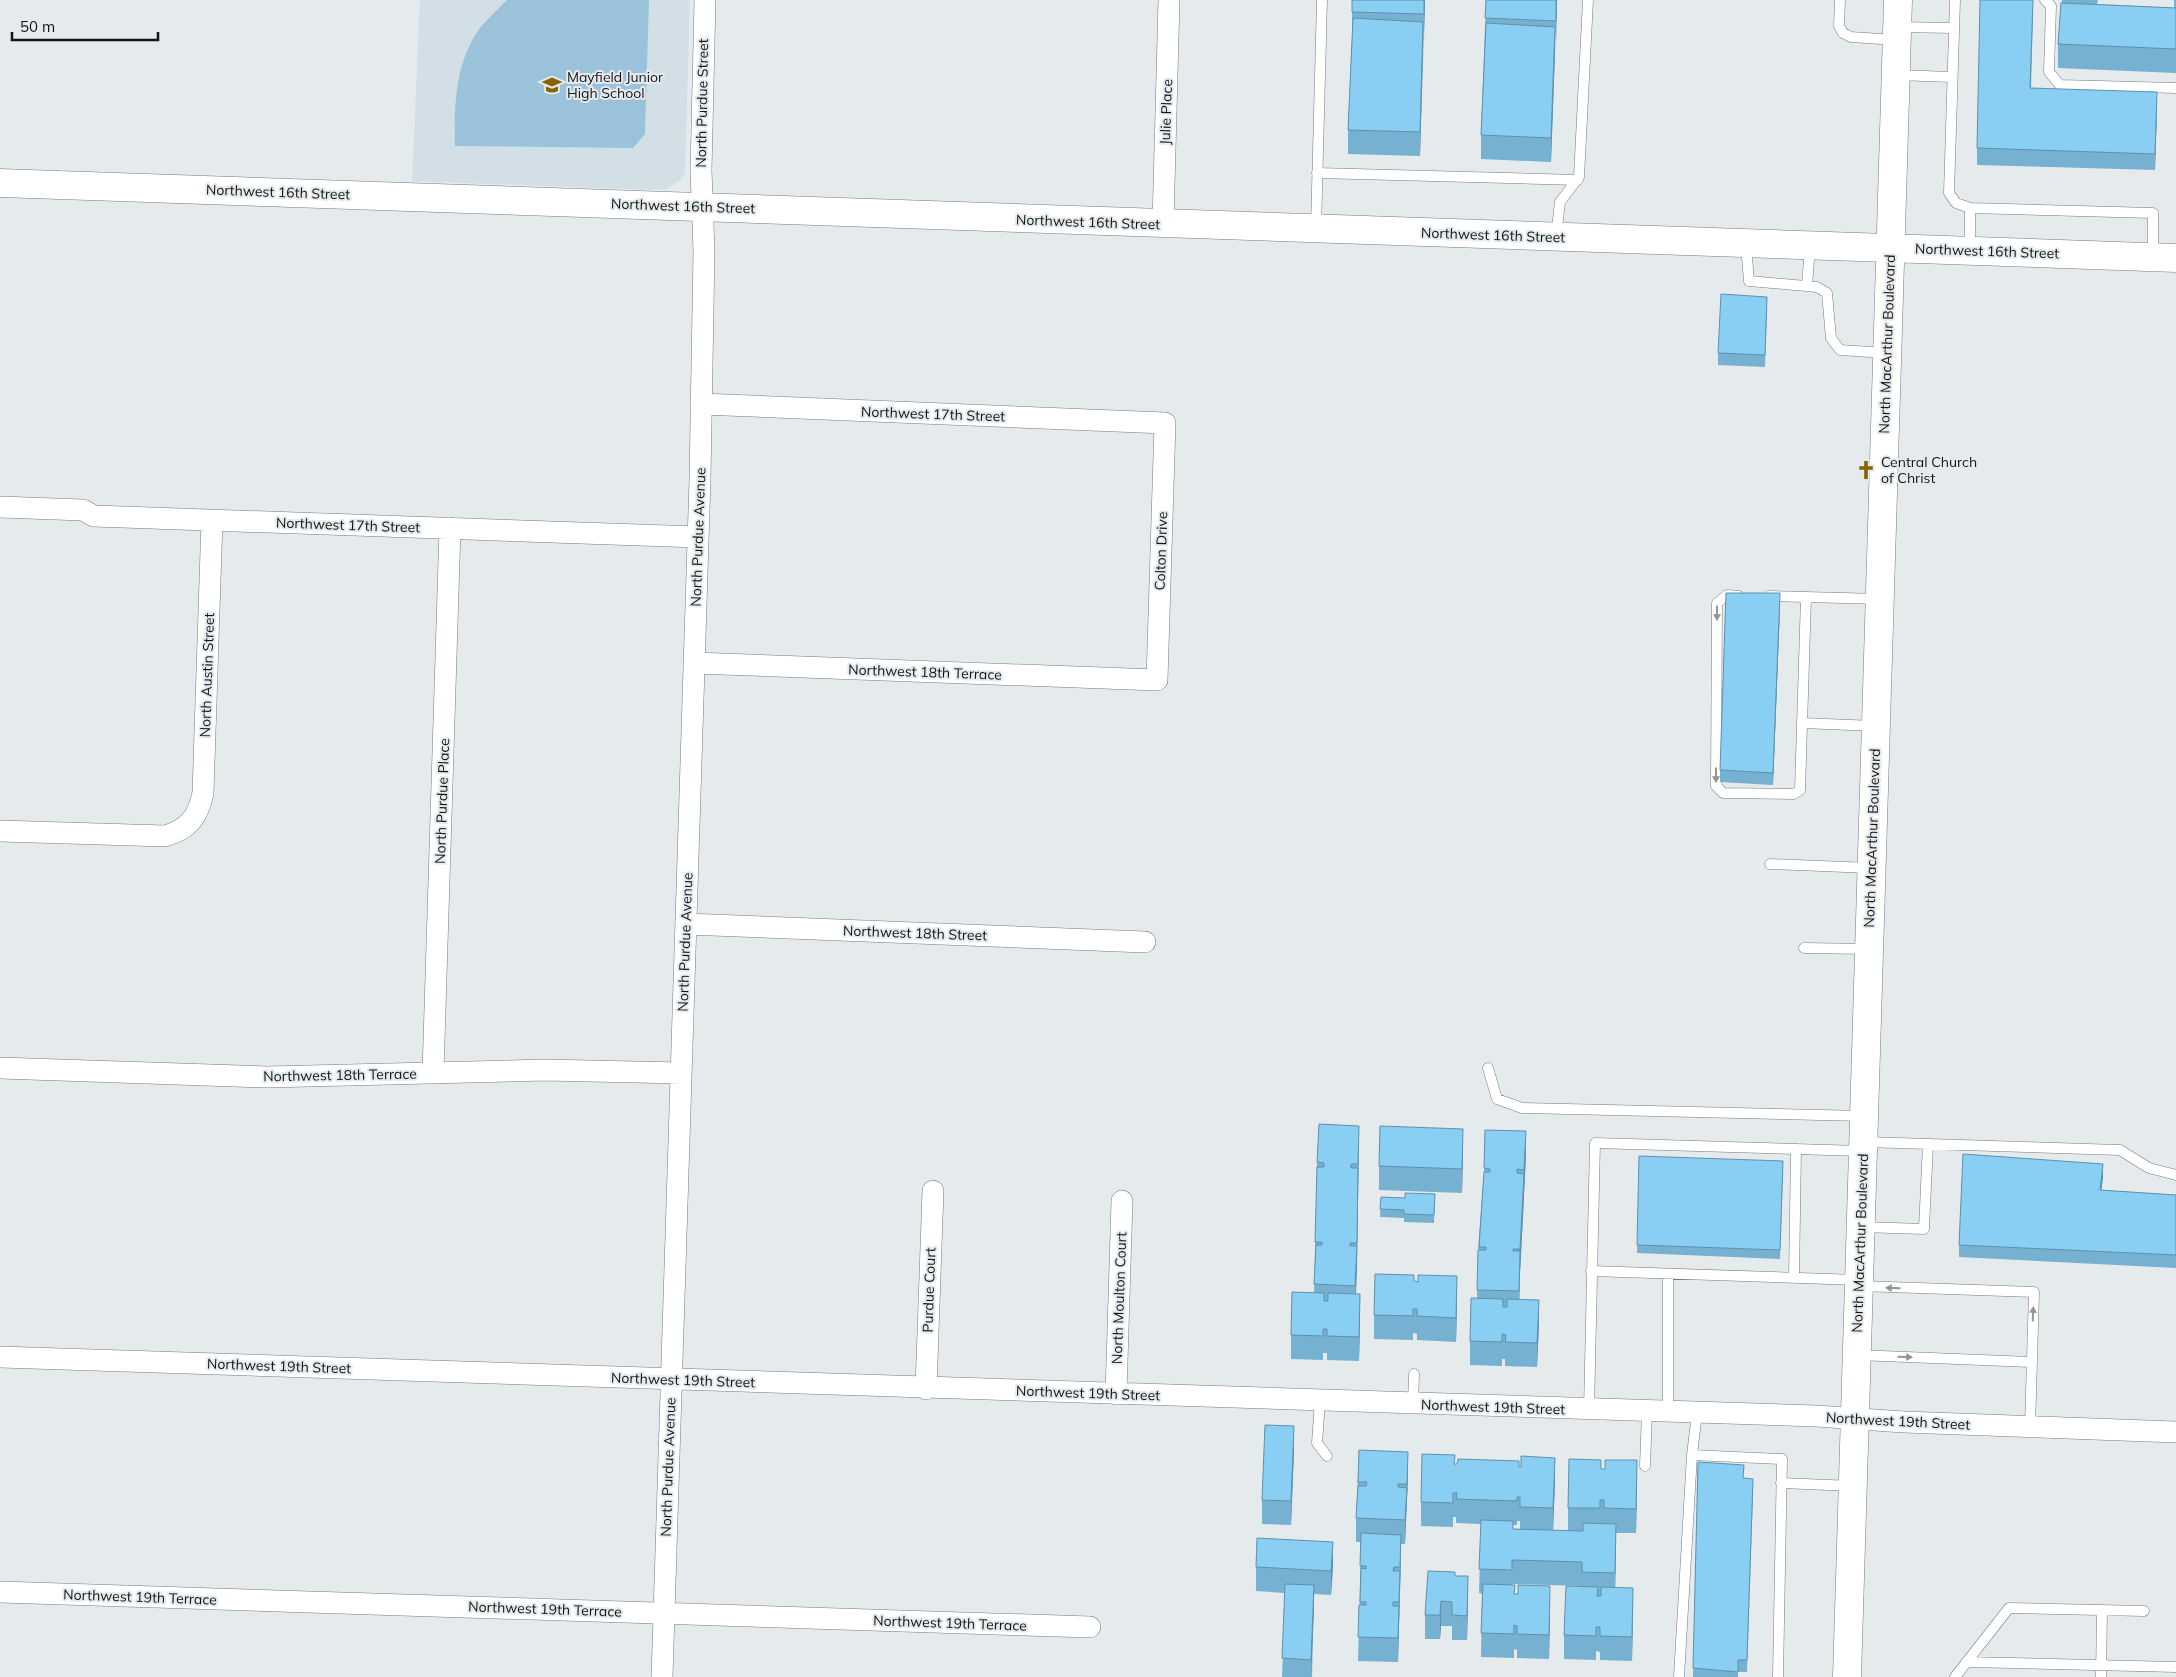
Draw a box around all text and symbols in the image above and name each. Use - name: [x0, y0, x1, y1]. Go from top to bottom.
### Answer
- scale bar: [12, 10, 159, 42]
- text: 50 m: [20, 17, 55, 36]
- street label: North Purdue Street: [692, 38, 712, 168]
- place label: Mayfield Junior High School: [567, 68, 664, 102]
- school or university icon: Mayfield Junior High School: [541, 74, 563, 96]
- street label: Julie Place: [1156, 79, 1176, 145]
- street label: Northwest 16th Street: [206, 180, 351, 204]
- street label: Northwest 16th Street: [611, 194, 756, 218]
- street label: Northwest 16th Street: [1016, 210, 1161, 234]
- street label: Northwest 16th Street: [1421, 223, 1566, 247]
- street label: Northwest 16th Street: [1915, 239, 2060, 263]
- street label: North MacArthur Boulevard: [1875, 254, 1899, 434]
- street label: Northwest 17th Street: [861, 402, 1006, 426]
- place label: Central Church of Christ: [1881, 453, 1977, 487]
- church icon: Central Church of Christ: [1855, 459, 1877, 481]
- street label: North Purdue Avenue: [687, 467, 709, 607]
- street label: Colton Drive: [1151, 511, 1171, 591]
- street label: Northwest 17th Street: [276, 513, 421, 537]
- one-way arrow: [1713, 605, 1721, 621]
- street label: North Austin Street: [196, 612, 218, 738]
- street label: Northwest 18th Terrace: [848, 660, 1002, 684]
- street label: North Purdue Place: [431, 738, 453, 864]
- street label: North MacArthur Boulevard: [1860, 748, 1884, 928]
- one-way arrow: [1712, 767, 1720, 783]
- street label: North Purdue Avenue: [674, 872, 696, 1012]
- street label: Northwest 18th Street: [843, 921, 988, 945]
- street label: Northwest 18th Terrace: [263, 1065, 417, 1085]
- street label: North MacArthur Boulevard: [1848, 1153, 1872, 1333]
- street label: North Moulton Court: [1108, 1231, 1130, 1364]
- street label: Purdue Court: [919, 1247, 939, 1333]
- one-way arrow: [1884, 1283, 1900, 1291]
- one-way arrow: [2029, 1305, 2037, 1321]
- one-way arrow: [1897, 1353, 1913, 1361]
- street label: Northwest 19th Street: [207, 1354, 352, 1378]
- street label: Northwest 19th Street: [611, 1368, 756, 1392]
- street label: Northwest 19th Street: [1016, 1381, 1161, 1405]
- street label: Northwest 19th Street: [1421, 1395, 1566, 1419]
- street label: North Purdue Avenue: [657, 1397, 679, 1537]
- street label: Northwest 19th Street: [1825, 1408, 1971, 1434]
- street label: Northwest 19th Terrace: [63, 1585, 217, 1609]
- street label: Northwest 19th Terrace: [468, 1597, 622, 1621]
- street label: Northwest 19th Terrace: [873, 1611, 1027, 1635]

